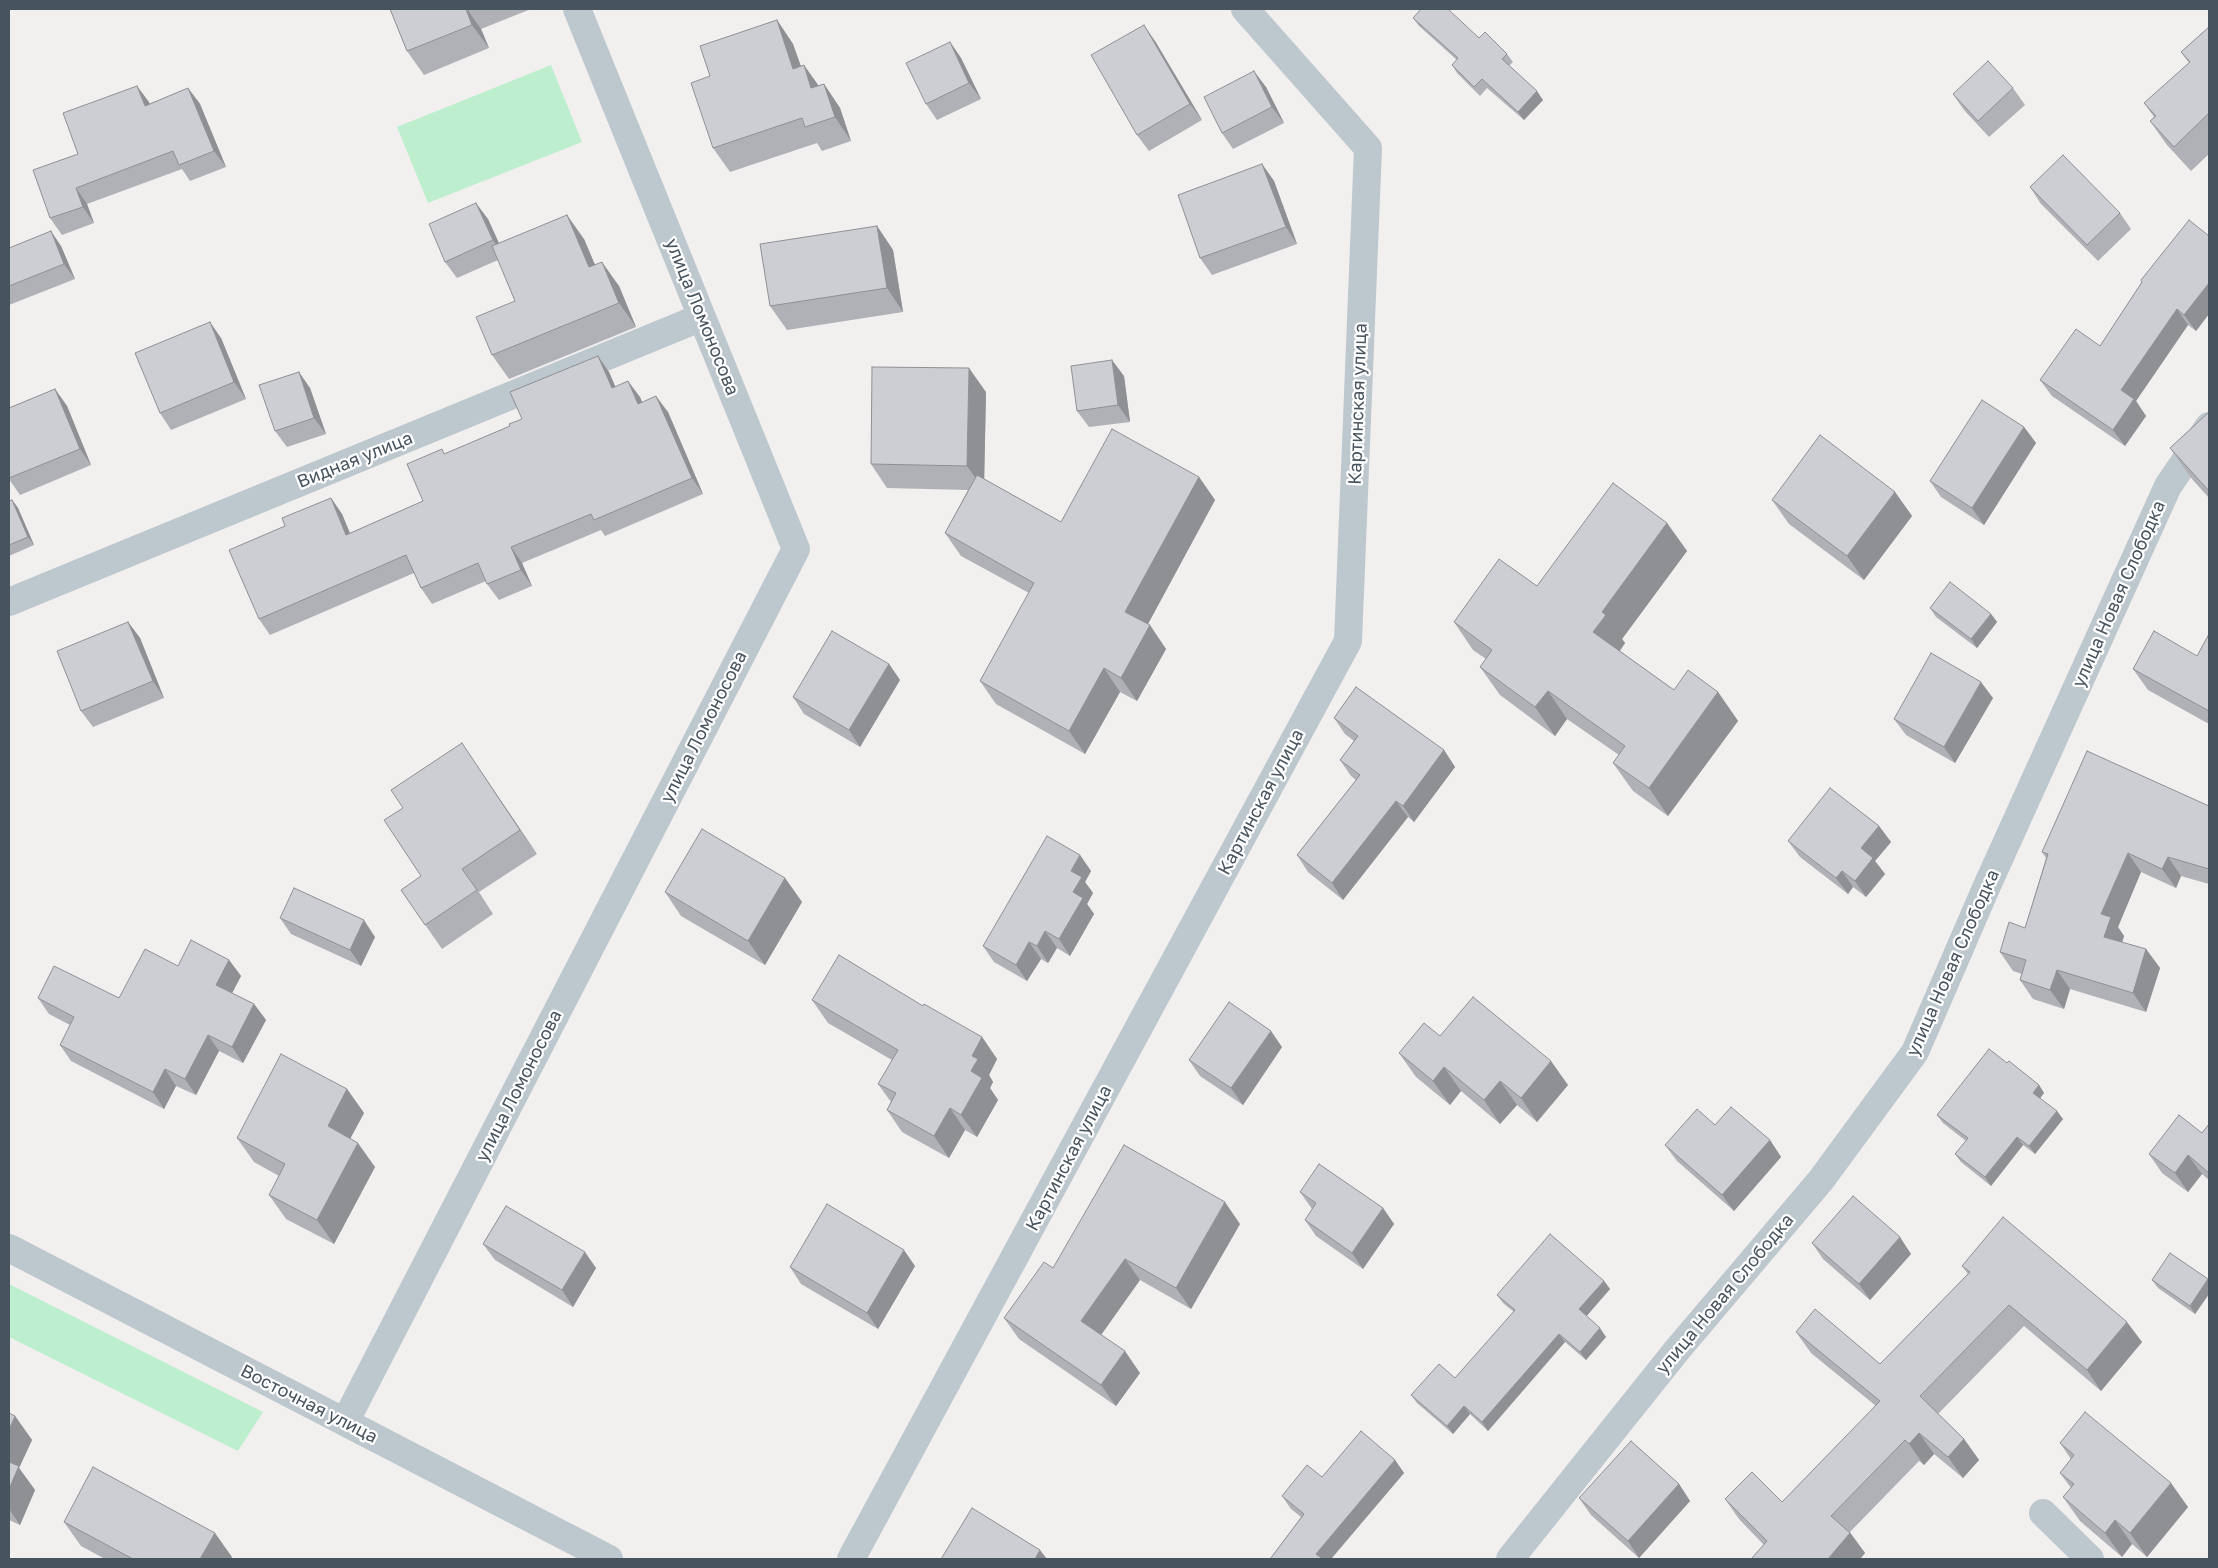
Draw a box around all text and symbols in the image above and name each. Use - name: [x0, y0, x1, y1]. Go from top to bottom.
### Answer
- street label: улица Ломоносова: [661, 235, 743, 399]
- street label: Картинская улица: [1344, 323, 1372, 485]
- street label: Видная улица: [294, 427, 416, 493]
- street label: улица Новая Слободка: [2068, 497, 2170, 691]
- street label: улица Ломоносова: [656, 648, 752, 806]
- street label: Картинская улица: [1213, 725, 1309, 879]
- street label: улица Новая Слободка: [1902, 866, 2004, 1060]
- street label: улица Ломоносова: [471, 1007, 567, 1165]
- street label: Картинская улица: [1021, 1081, 1117, 1235]
- street label: улица Новая Слободка: [1652, 1210, 1798, 1378]
- street label: Восточная улица: [237, 1360, 381, 1448]

